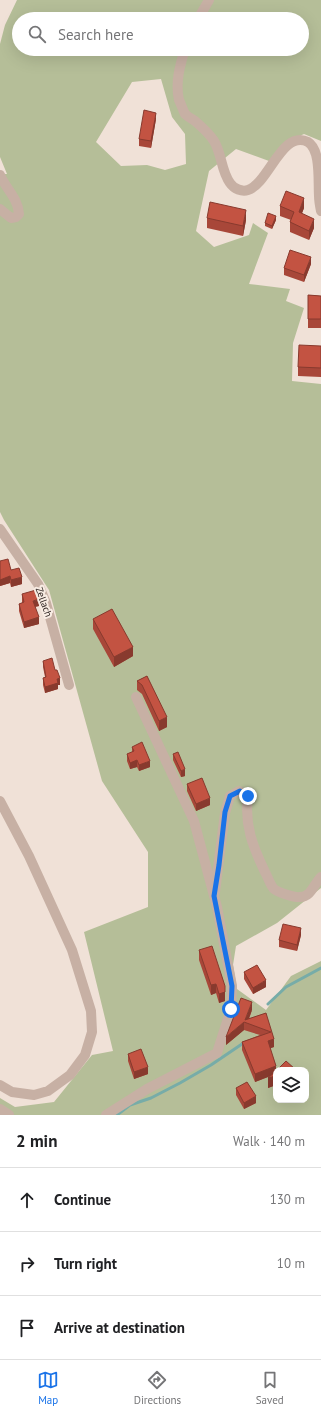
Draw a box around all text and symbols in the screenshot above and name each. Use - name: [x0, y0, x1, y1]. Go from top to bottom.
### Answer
- search box: [12, 12, 309, 56]
- icon: search: [26, 23, 48, 45]
- text: Search here: [58, 25, 134, 44]
- street label: Zellach: [33, 585, 55, 619]
- route end: [239, 787, 257, 805]
- route start: [222, 1000, 240, 1018]
- map controls: [273, 1067, 309, 1103]
- button: layers: [273, 1067, 309, 1103]
- text: 2 min: [16, 1130, 57, 1152]
- text: Walk · 140 m: [233, 1133, 305, 1150]
- icon: ahead: [16, 1189, 38, 1211]
- text: Continue: [54, 1190, 111, 1209]
- text: 130 m: [270, 1191, 305, 1208]
- icon: right: [16, 1253, 38, 1275]
- text: Turn right: [54, 1254, 117, 1273]
- text: 10 m: [277, 1255, 305, 1272]
- icon: arrive: [16, 1317, 38, 1339]
- text: Arrive at destination: [54, 1318, 185, 1337]
- tab: Map: [37, 1369, 59, 1407]
- tab: Directions: [134, 1369, 181, 1407]
- tab: Saved: [256, 1369, 284, 1407]

